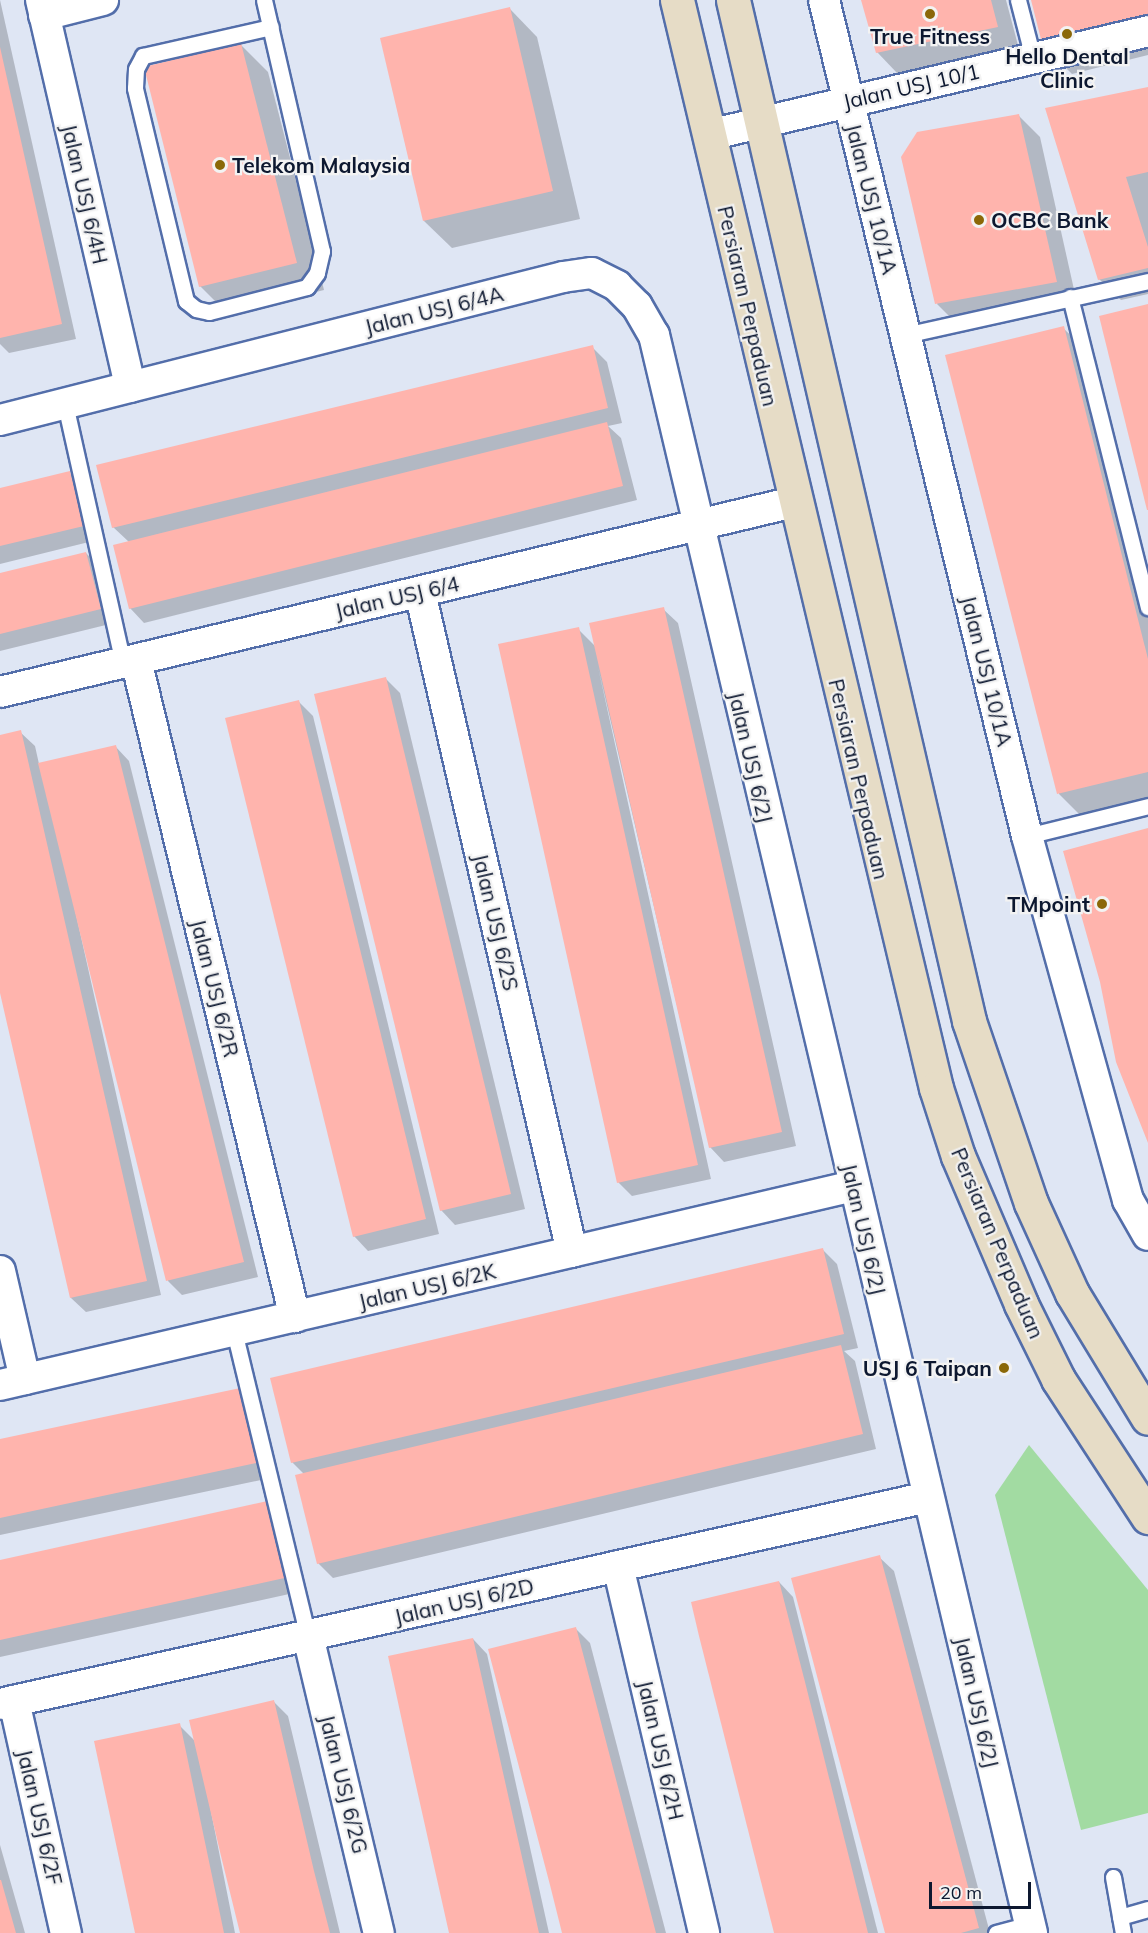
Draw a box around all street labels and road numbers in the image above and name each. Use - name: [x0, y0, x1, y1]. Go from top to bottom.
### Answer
- street label: Jalan USJ 10/1: [840, 58, 982, 114]
- street label: Jalan USJ 10/1A: [841, 121, 903, 277]
- street label: Jalan USJ 6/4H: [57, 122, 113, 266]
- street label: Persiaran Perpaduan: [713, 203, 783, 409]
- street label: Jalan USJ 6/4A: [362, 281, 506, 339]
- street label: Jalan USJ 6/4: [332, 570, 462, 624]
- street label: Jalan USJ 10/1A: [956, 593, 1018, 749]
- street label: Persiaran Perpaduan: [824, 676, 894, 882]
- street label: Jalan USJ 6/2J: [724, 689, 778, 825]
- street label: Jalan USJ 6/2S: [468, 851, 524, 993]
- street label: Jalan USJ 6/2R: [186, 916, 244, 1060]
- street label: Persiaran Perpaduan: [946, 1144, 1050, 1342]
- street label: Jalan USJ 6/2J: [837, 1161, 891, 1297]
- street label: Jalan USJ 6/2K: [356, 1258, 498, 1314]
- street label: Jalan USJ 6/2D: [392, 1573, 536, 1629]
- street label: Jalan USJ 6/2J: [950, 1634, 1004, 1770]
- street label: Jalan USJ 6/2H: [633, 1678, 689, 1822]
- street label: Jalan USJ 6/2G: [315, 1712, 373, 1856]
- street label: Jalan USJ 6/2F: [12, 1747, 68, 1887]

